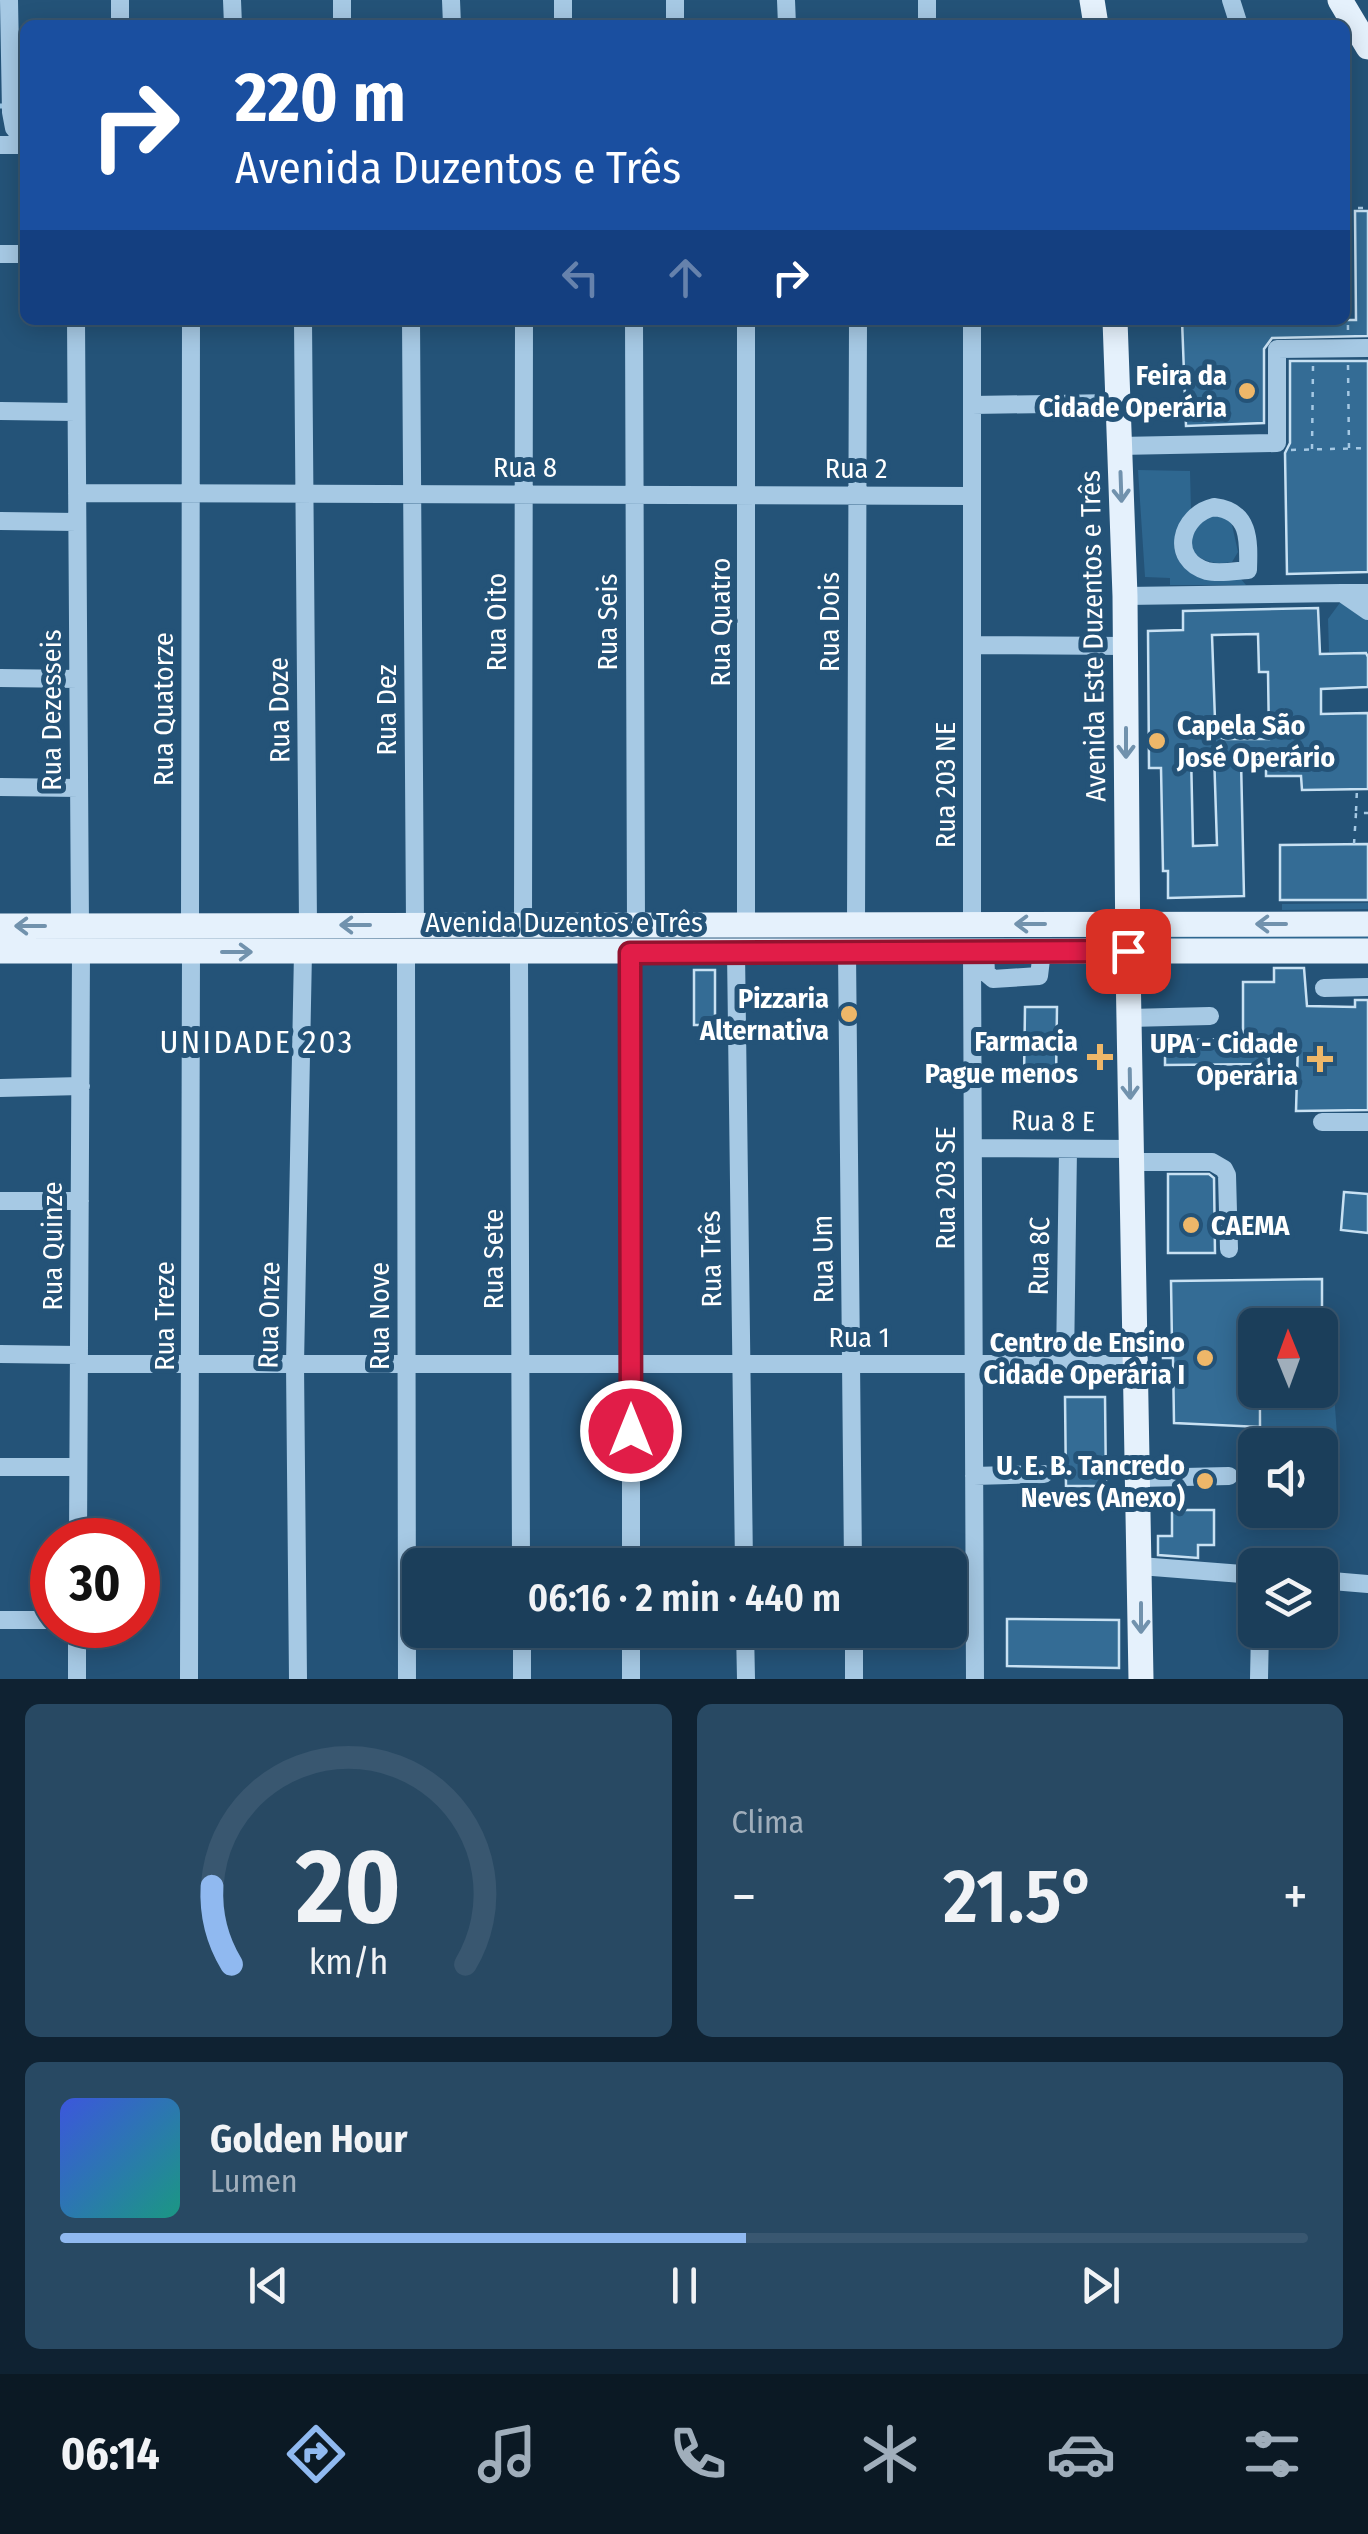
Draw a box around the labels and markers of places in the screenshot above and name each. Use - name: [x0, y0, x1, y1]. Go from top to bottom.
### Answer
- place label: Feira da Cidade Operária: [1039, 359, 1227, 424]
- marker: Feira da Cidade Operária: [1236, 380, 1258, 402]
- place label: Capela São José Operário: [1176, 709, 1335, 774]
- marker: Capela São José Operário: [1146, 730, 1168, 752]
- pin: [1086, 909, 1171, 994]
- place label: Pizzaria Alternativa: [699, 982, 829, 1047]
- marker: Pizzaria Alternativa: [838, 1003, 860, 1025]
- place label: Farmacia Pague menos: [925, 1025, 1078, 1090]
- place label: UPA - Cidade Operária: [1150, 1027, 1298, 1092]
- marker: Farmacia Pague menos: [1087, 1044, 1113, 1070]
- marker: UPA - Cidade Operária: [1307, 1046, 1333, 1072]
- place label: CAEMA: [1211, 1209, 1290, 1242]
- marker: CAEMA: [1180, 1214, 1202, 1236]
- place label: Centro de Ensino Cidade Operária I: [983, 1326, 1185, 1391]
- marker: Centro de Ensino Cidade Operária I: [1194, 1347, 1216, 1369]
- place label: U. E. B. Tancredo Neves (Anexo): [996, 1449, 1186, 1514]
- marker: U. E. B. Tancredo Neves (Anexo): [1194, 1470, 1216, 1492]

